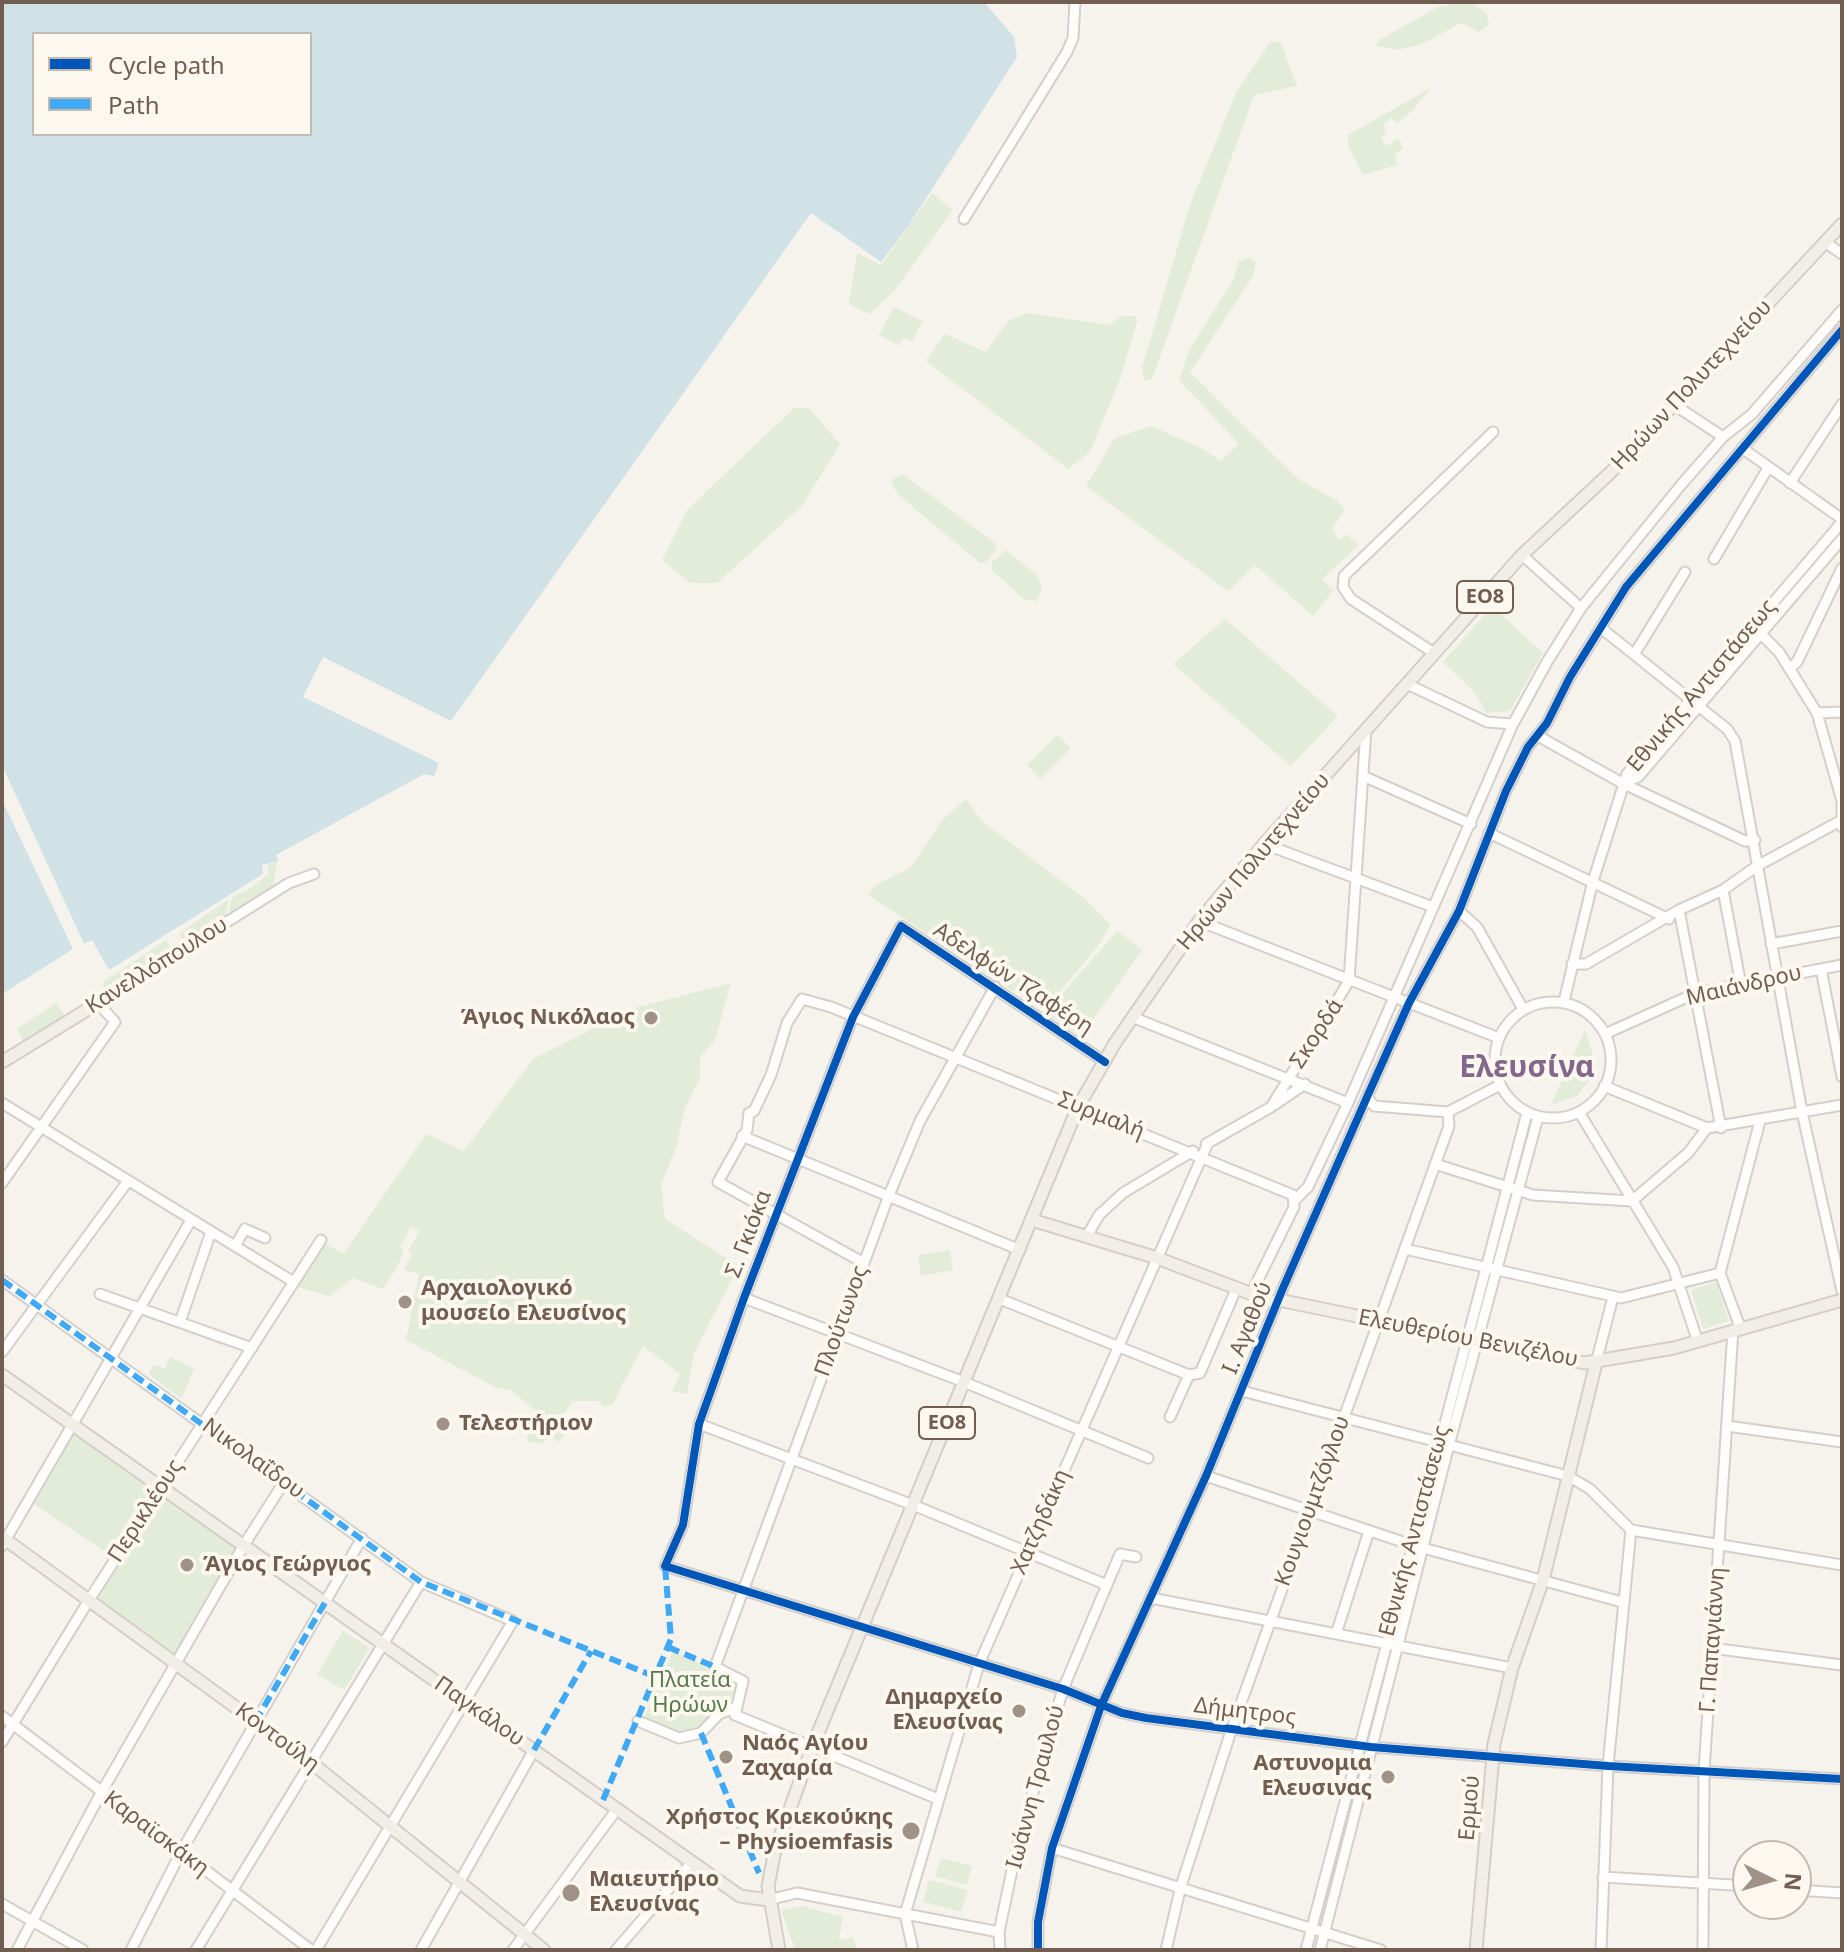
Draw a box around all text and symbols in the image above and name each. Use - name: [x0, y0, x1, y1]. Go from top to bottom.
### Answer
- legend: [32, 32, 312, 136]
- text: Cycle path: [108, 48, 225, 81]
- text: Path: [108, 88, 159, 121]
- street label: Ηρώων Πολυτεχνείου: [1606, 294, 1778, 476]
- road number: ΕΟ8: [1457, 581, 1513, 613]
- street label: Εθνικής Αντιστάσεως: [1622, 594, 1782, 778]
- street label: Ηρώων Πολυτεχνείου: [1172, 768, 1336, 956]
- street label: Κανελλόπουλου: [81, 912, 233, 1020]
- street label: Αδελφών Τζαφέρη: [928, 917, 1098, 1041]
- street label: Μαιάνδρου: [1684, 960, 1804, 1012]
- street label: Σκορδά: [1285, 994, 1349, 1074]
- place label: Άγιος Νικόλαος: [461, 1005, 635, 1031]
- marker: Άγιος Νικόλαος: [642, 1009, 660, 1027]
- district label: Ελευσίνα: [1459, 1050, 1595, 1086]
- street label: Συρμαλή: [1054, 1087, 1148, 1145]
- street label: Σ. Γκιόκα: [720, 1187, 778, 1281]
- street label: Πλούτωνος: [810, 1262, 874, 1380]
- place label: Αρχαιολογικό μουσείο Ελευσίνος: [421, 1276, 626, 1328]
- street label: Ι. Αγαθού: [1218, 1278, 1278, 1378]
- marker: Αρχαιολογικό μουσείο Ελευσίνος: [396, 1293, 414, 1311]
- street label: Ελευθερίου Βενιζέλου: [1356, 1305, 1580, 1373]
- road number: ΕΟ8: [919, 1407, 975, 1439]
- place label: Τελεστήριον: [459, 1411, 593, 1437]
- street label: Κουγιουμτζόγλου: [1270, 1412, 1356, 1590]
- street label: Νικολαΐδου: [197, 1413, 309, 1505]
- marker: Τελεστήριον: [434, 1415, 452, 1433]
- street label: Εθνικής Αντιστάσεως: [1374, 1423, 1456, 1639]
- street label: Περικλέους: [103, 1455, 189, 1567]
- street label: Χατζηδάκη: [1006, 1465, 1076, 1579]
- place label: Άγιος Γεώργιος: [203, 1552, 371, 1578]
- marker: Άγιος Γεώργιος: [178, 1556, 196, 1574]
- street label: Γ. Παπαγιάννη: [1695, 1566, 1731, 1714]
- park label: Πλατεία Ηρώων: [649, 1668, 731, 1720]
- street label: Παγκάλου: [429, 1671, 529, 1753]
- place label: Δημαρχείο Ελευσίνας: [885, 1685, 1003, 1736]
- street label: Δήμητρος: [1192, 1693, 1298, 1731]
- street label: Κοντούλη: [230, 1698, 324, 1778]
- street label: Ιωάννη Τραυλού: [1001, 1702, 1071, 1872]
- marker: Δημαρχείο Ελευσίνας: [1010, 1702, 1028, 1720]
- place label: Ναός Αγίου Ζαχαρία: [742, 1731, 868, 1782]
- marker: Ναός Αγίου Ζαχαρία: [717, 1748, 735, 1766]
- place label: Αστυνομια Ελευσινας: [1253, 1751, 1372, 1802]
- marker: Αστυνομια Ελευσινας: [1379, 1768, 1397, 1786]
- street label: Ερμού: [1454, 1774, 1486, 1842]
- street label: Καραϊσκάκη: [98, 1786, 214, 1882]
- place label: Χρήστος Κριεκούκης – Physioemfasis: [666, 1805, 893, 1856]
- marker: Χρήστος Κριεκούκης – Physioemfasis: [900, 1820, 922, 1842]
- north arrow: [1732, 1840, 1812, 1920]
- place label: Μαιευτήριο Ελευσίνας: [589, 1867, 719, 1918]
- text: N: [1778, 1872, 1810, 1892]
- marker: Μαιευτήριο Ελευσίνας: [560, 1882, 582, 1904]

